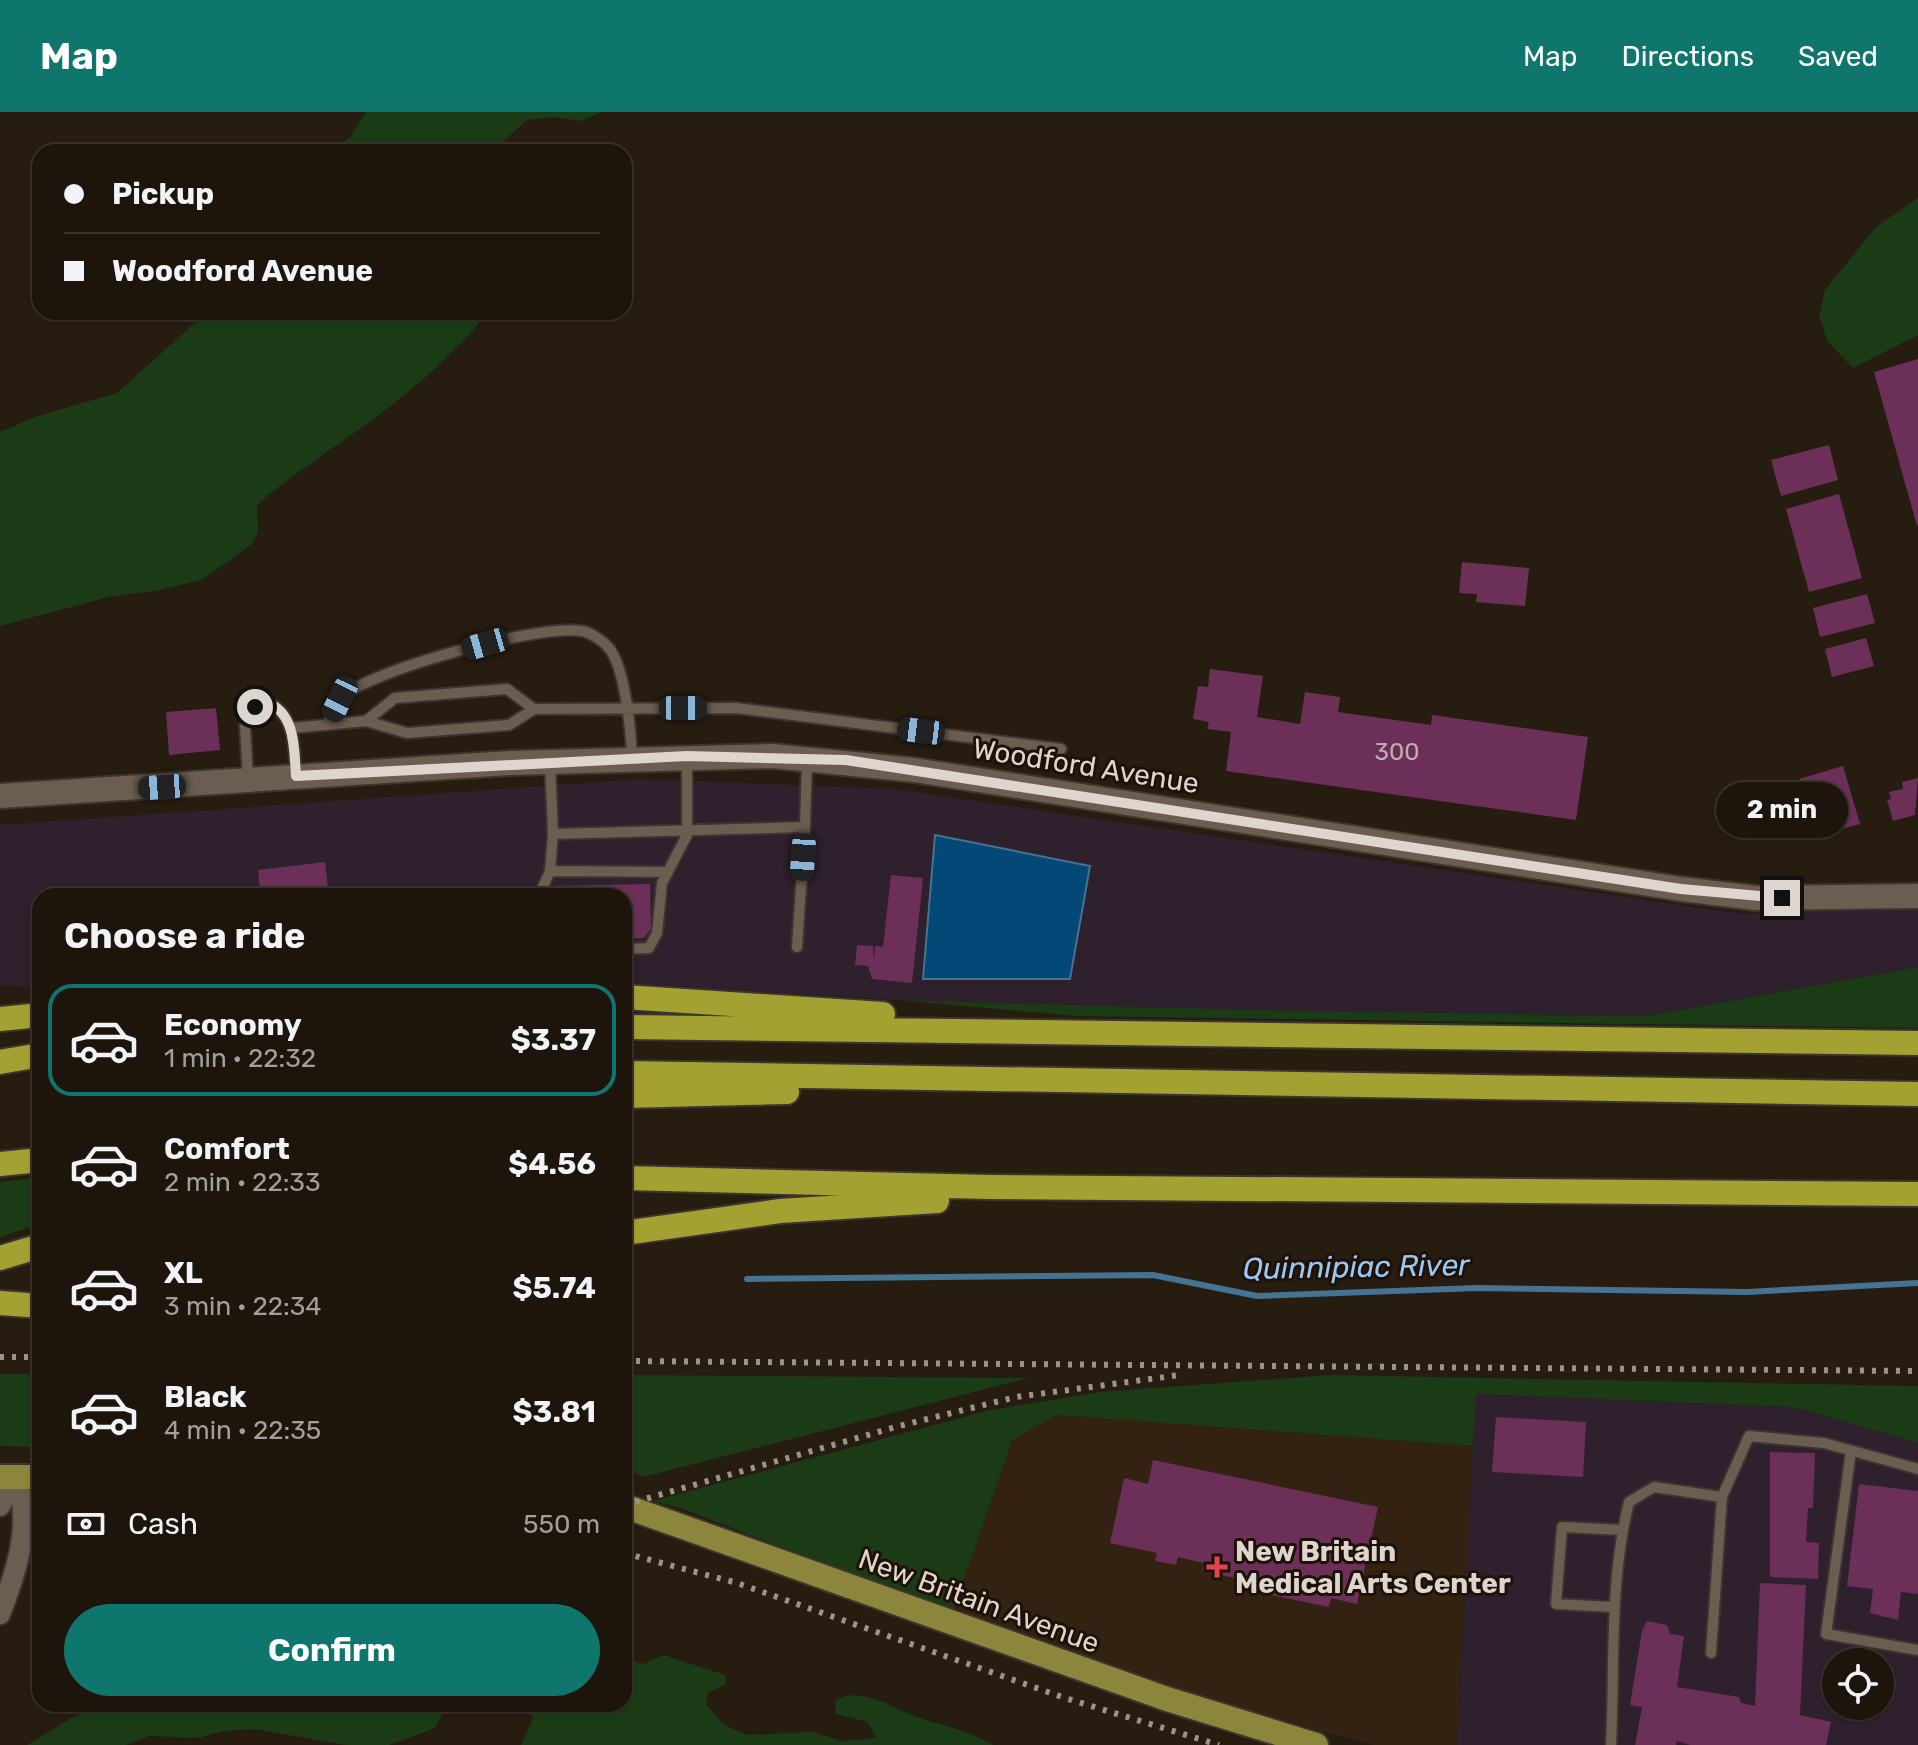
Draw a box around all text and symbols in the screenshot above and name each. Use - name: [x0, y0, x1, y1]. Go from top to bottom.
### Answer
- text: Map: [40, 33, 118, 79]
- text: Map: [1523, 40, 1577, 73]
- text: Directions: [1621, 40, 1754, 73]
- text: Saved: [1798, 40, 1878, 73]
- text: Pickup: [112, 176, 214, 212]
- text: Woodford Avenue: [112, 253, 373, 289]
- car: [459, 626, 511, 662]
- car: [319, 672, 361, 726]
- route start: [237, 689, 273, 725]
- car: [659, 696, 707, 720]
- car: [896, 716, 946, 746]
- street label: Woodford Avenue: [971, 732, 1201, 800]
- house number: 300: [1375, 738, 1419, 766]
- car: [137, 773, 187, 801]
- callout: 2 min: [1716, 782, 1848, 838]
- text: 2 min: [1747, 794, 1817, 825]
- car: [789, 832, 817, 882]
- route end: [1764, 880, 1800, 916]
- text: Choose a ride: [64, 914, 305, 957]
- icon: car: [68, 1004, 140, 1076]
- text: Economy: [164, 1007, 302, 1043]
- text: $3.37: [511, 1022, 596, 1058]
- text: 1 min · 22:32: [164, 1043, 316, 1074]
- icon: car: [68, 1128, 140, 1200]
- text: Comfort: [164, 1131, 290, 1167]
- text: $4.56: [508, 1146, 596, 1182]
- text: 2 min · 22:33: [164, 1167, 321, 1198]
- water label: Quinnipiac River: [1242, 1247, 1471, 1287]
- icon: car: [68, 1252, 140, 1324]
- text: XL: [164, 1255, 203, 1291]
- text: $5.74: [512, 1270, 596, 1306]
- text: 3 min · 22:34: [164, 1291, 321, 1322]
- icon: car: [68, 1376, 140, 1448]
- text: Black: [164, 1379, 247, 1415]
- text: $3.81: [513, 1394, 596, 1430]
- text: 4 min · 22:35: [164, 1415, 321, 1446]
- icon: cash: [64, 1502, 108, 1546]
- text: Cash: [128, 1506, 198, 1542]
- text: 550 m: [523, 1509, 600, 1540]
- place label: New Britain Medical Arts Center: [1235, 1535, 1511, 1600]
- street label: New Britain Avenue: [854, 1542, 1104, 1660]
- marker: New Britain Medical Arts Center: [1206, 1556, 1228, 1578]
- button: Confirm: [64, 1604, 600, 1696]
- map controls: [1822, 1648, 1894, 1720]
- button: locate: [1822, 1648, 1894, 1720]

